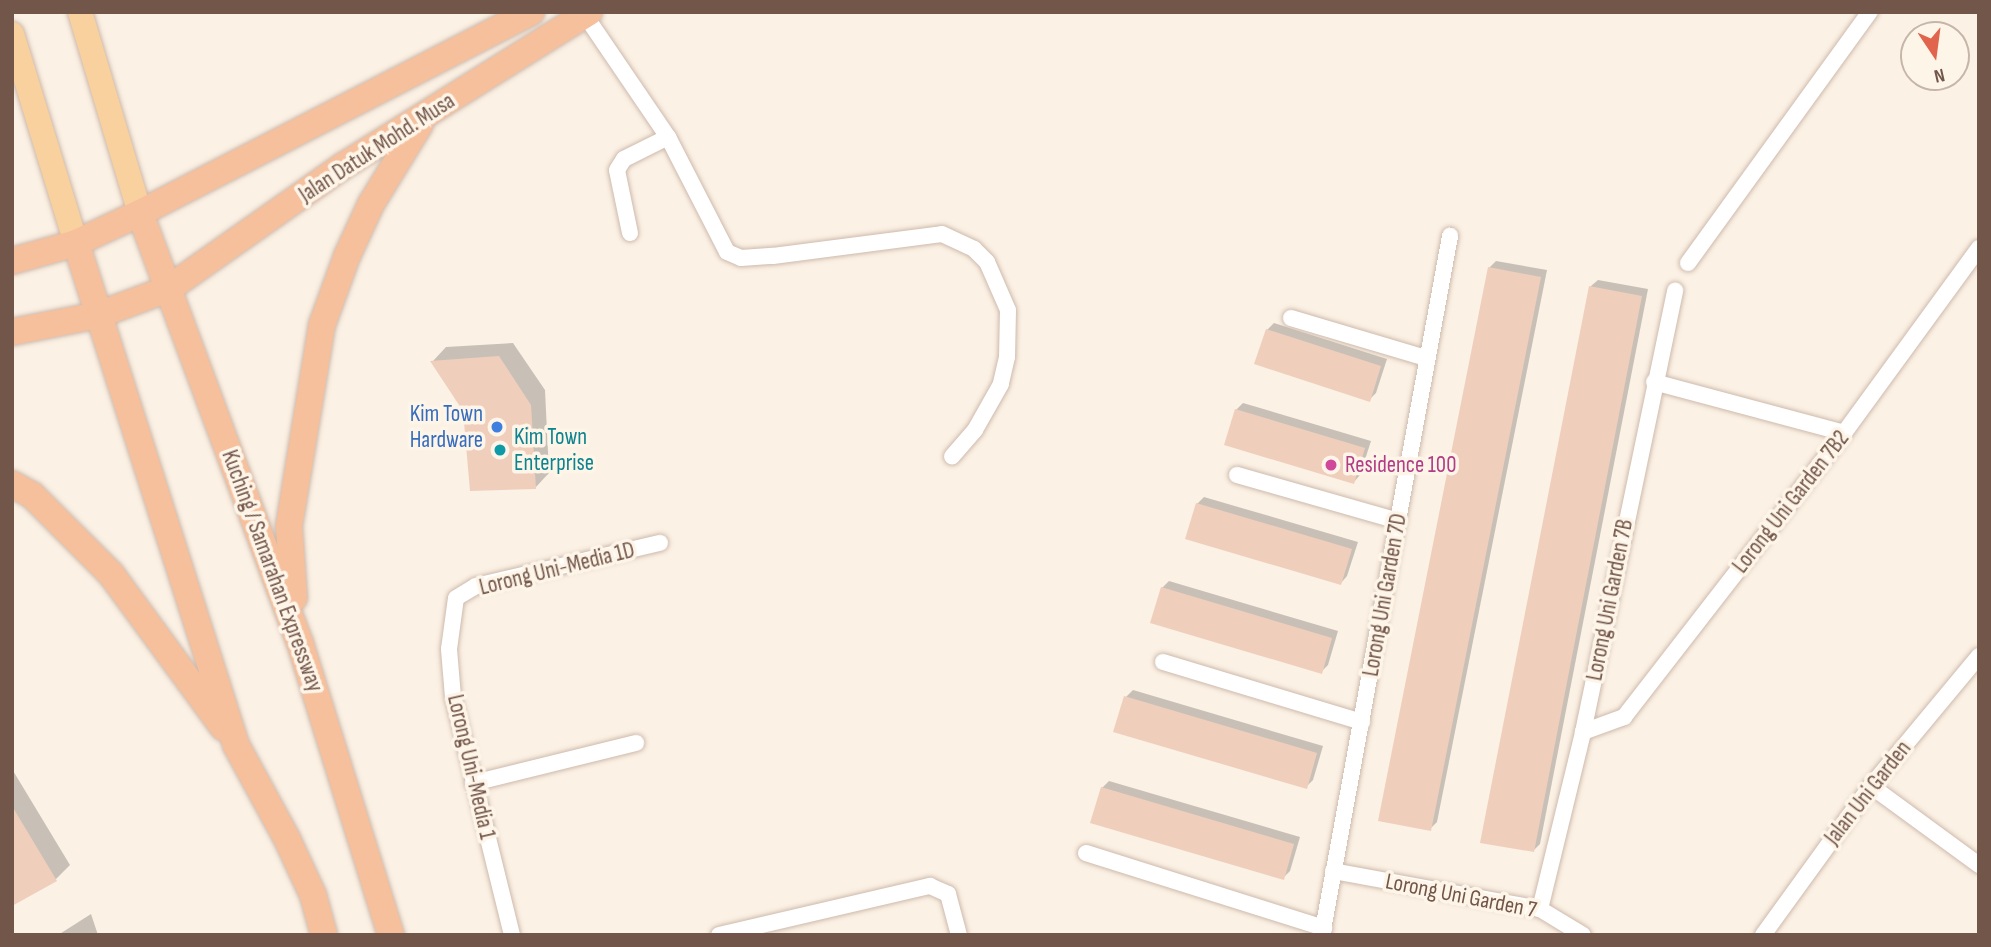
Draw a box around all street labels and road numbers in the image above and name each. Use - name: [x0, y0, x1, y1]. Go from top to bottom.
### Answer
- street label: Jalan Datuk Mohd. Musa: [294, 87, 460, 209]
- street label: Lorong Uni Garden 7B2: [1727, 425, 1855, 579]
- street label: Kuching / Samarahan Expressway: [215, 446, 329, 696]
- street label: Lorong Uni Garden 7D: [1357, 511, 1413, 679]
- street label: Lorong Uni Garden 7B: [1581, 517, 1639, 683]
- street label: Lorong Uni-Media 1D: [477, 536, 637, 602]
- street label: Lorong Uni-Media 1: [441, 692, 501, 842]
- street label: Jalan Uni Garden: [1819, 735, 1917, 851]
- street label: Lorong Uni Garden 7: [1383, 868, 1539, 924]

